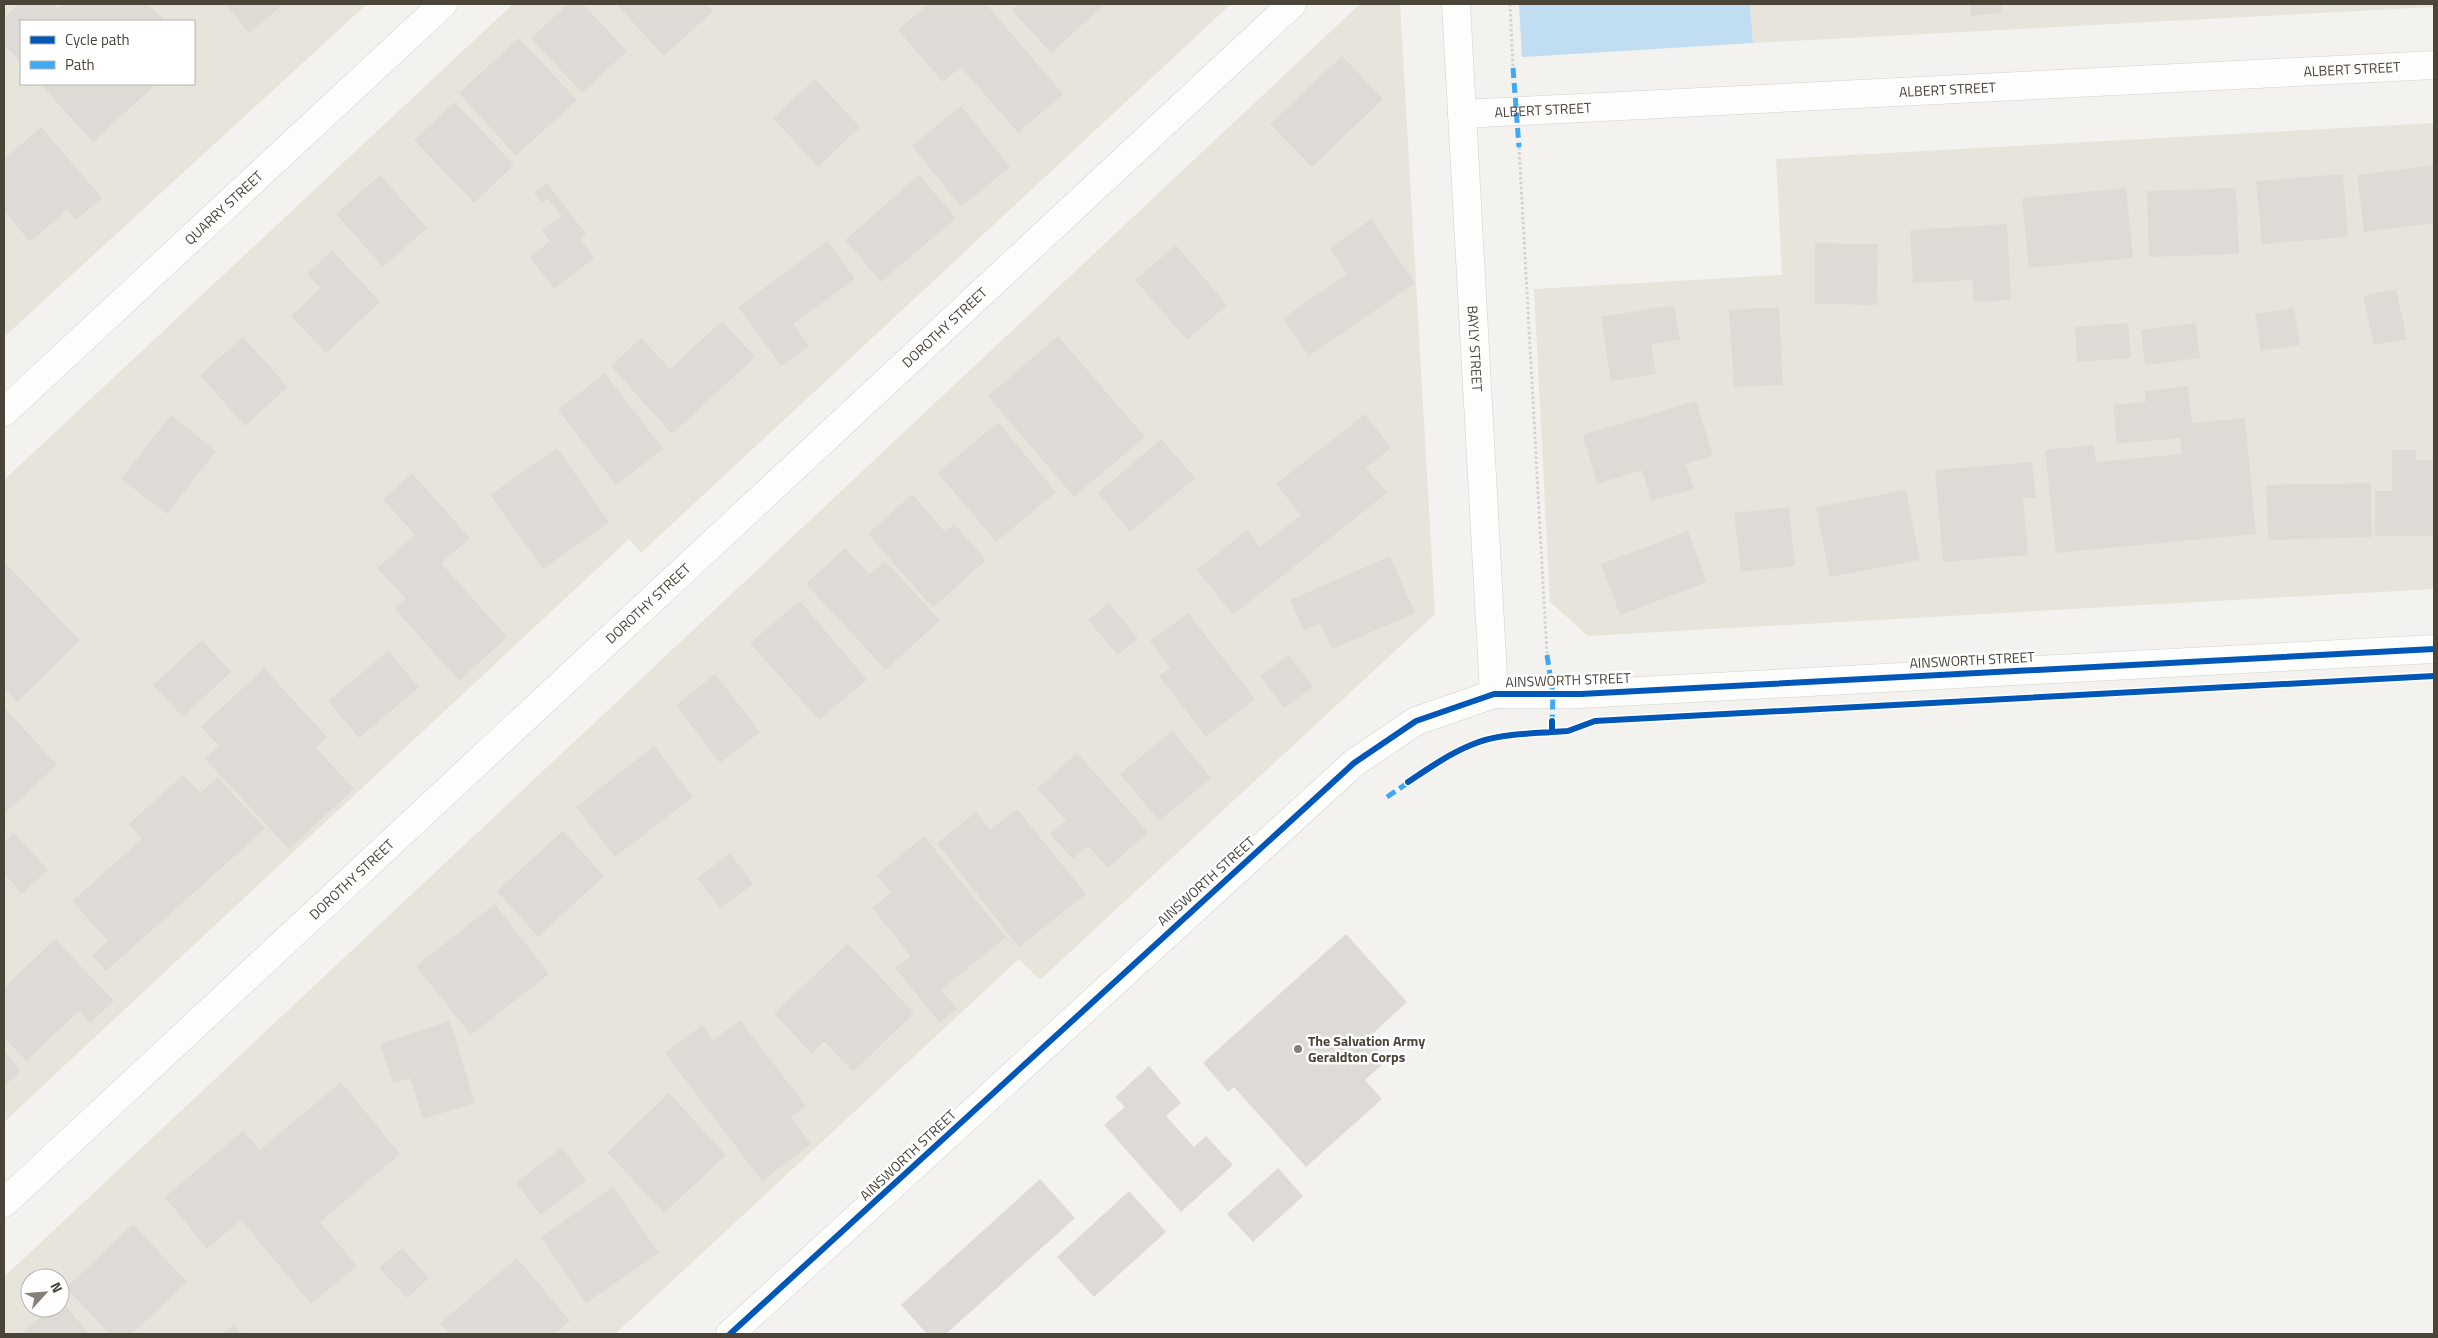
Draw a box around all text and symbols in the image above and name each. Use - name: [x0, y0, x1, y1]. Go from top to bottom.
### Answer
- legend: [20, 20, 195, 85]
- text: Cycle path: [65, 28, 130, 51]
- text: Path: [65, 53, 95, 76]
- street label: ALBERT STREET: [2303, 56, 2401, 82]
- street label: ALBERT STREET: [1898, 76, 1997, 102]
- street label: ALBERT STREET: [1494, 96, 1592, 122]
- street label: QUARRY STREET: [179, 165, 268, 249]
- street label: DOROTHY STREET: [897, 282, 992, 372]
- street label: BAYLY STREET: [1463, 305, 1488, 393]
- street label: DOROTHY STREET: [600, 558, 696, 648]
- street label: AINSWORTH STREET: [1909, 646, 2036, 673]
- street label: AINSWORTH STREET: [1505, 667, 1632, 692]
- street label: AINSWORTH STREET: [1152, 830, 1260, 930]
- street label: DOROTHY STREET: [304, 833, 399, 924]
- place label: The Salvation Army Geraldton Corps: [1308, 1030, 1425, 1067]
- marker: The Salvation Army Geraldton Corps: [1292, 1043, 1304, 1055]
- street label: AINSWORTH STREET: [855, 1104, 961, 1205]
- north arrow: [20, 1268, 70, 1318]
- text: N: [46, 1278, 69, 1296]

